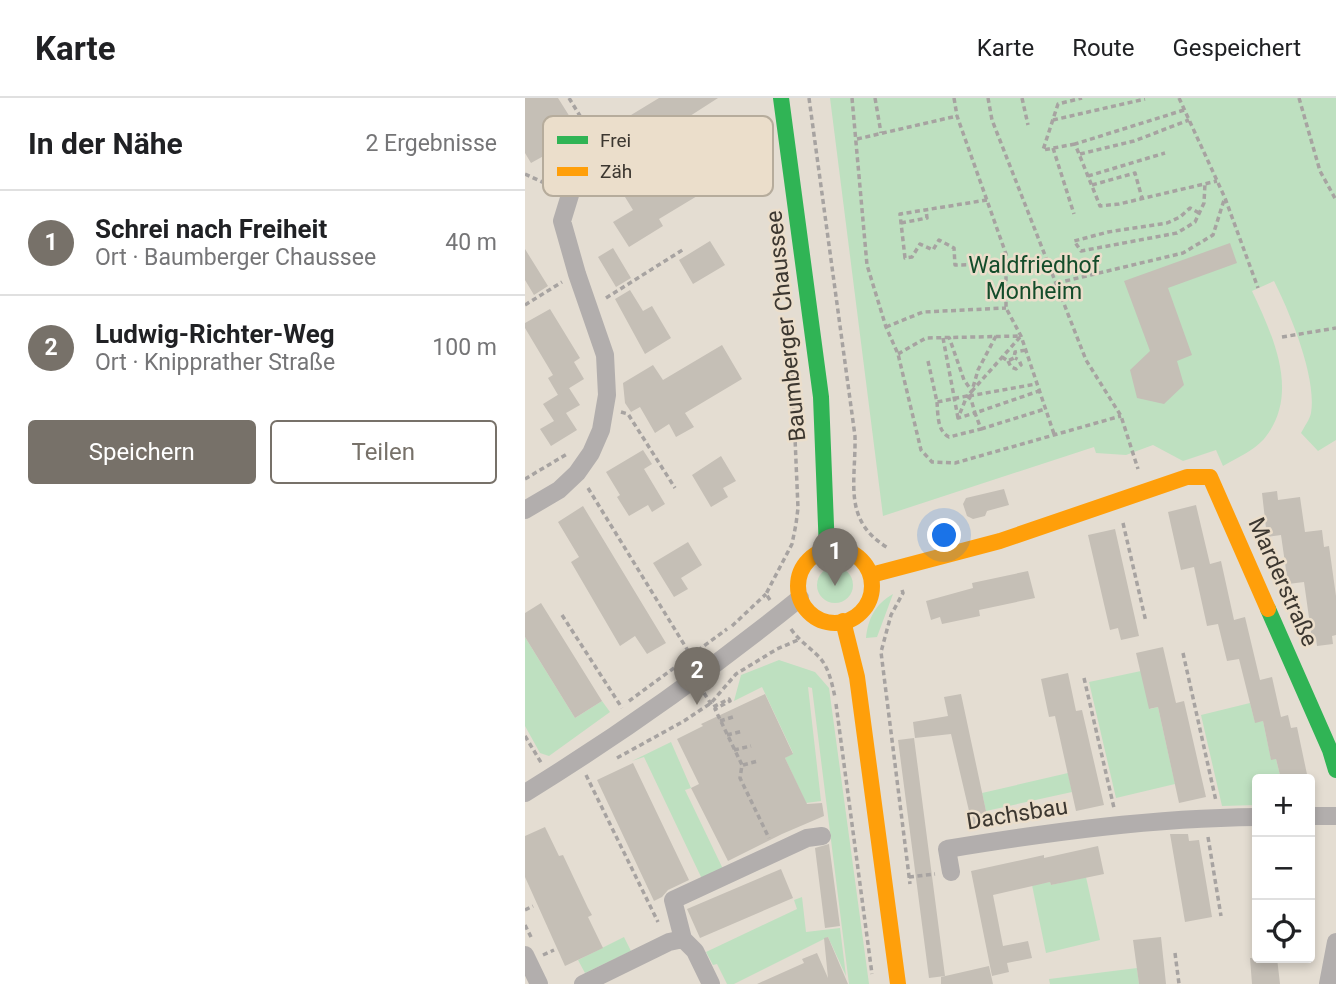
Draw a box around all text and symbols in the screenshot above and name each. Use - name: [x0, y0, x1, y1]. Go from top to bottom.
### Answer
- text: Karte: [35, 29, 116, 68]
- text: Karte: [977, 34, 1034, 62]
- text: Route: [1072, 34, 1134, 62]
- text: Gespeichert: [1172, 34, 1301, 62]
- legend: [543, 116, 773, 196]
- text: In der Nähe: [28, 126, 183, 161]
- text: Frei: [600, 129, 631, 152]
- text: 2 Ergebnisse: [365, 130, 497, 157]
- text: Zäh: [600, 160, 632, 183]
- street label: Baumberger Chaussee: [760, 209, 812, 443]
- text: Schrei nach Freiheit: [95, 214, 327, 244]
- text: 1: [44, 229, 58, 256]
- text: 40 m: [445, 229, 497, 256]
- text: Ort · Baumberger Chaussee: [95, 244, 376, 271]
- park label: Waldfriedhof Monheim: [968, 252, 1101, 305]
- text: Ludwig-Richter-Weg: [95, 319, 335, 349]
- text: 2: [44, 334, 58, 361]
- text: 100 m: [432, 334, 497, 361]
- text: Ort · Knipprather Straße: [95, 349, 335, 376]
- button: Speichern: [28, 420, 256, 484]
- button: Teilen: [270, 420, 497, 484]
- street label: Marderstraße: [1243, 513, 1323, 651]
- your location: [927, 518, 961, 552]
- pin: 1: [812, 528, 858, 586]
- pin: 2: [674, 647, 720, 705]
- map controls: [1252, 774, 1315, 963]
- button: +: [1252, 774, 1315, 837]
- street label: Dachsbau: [964, 793, 1070, 835]
- button: −: [1252, 837, 1315, 900]
- button: locate: [1252, 900, 1315, 963]

